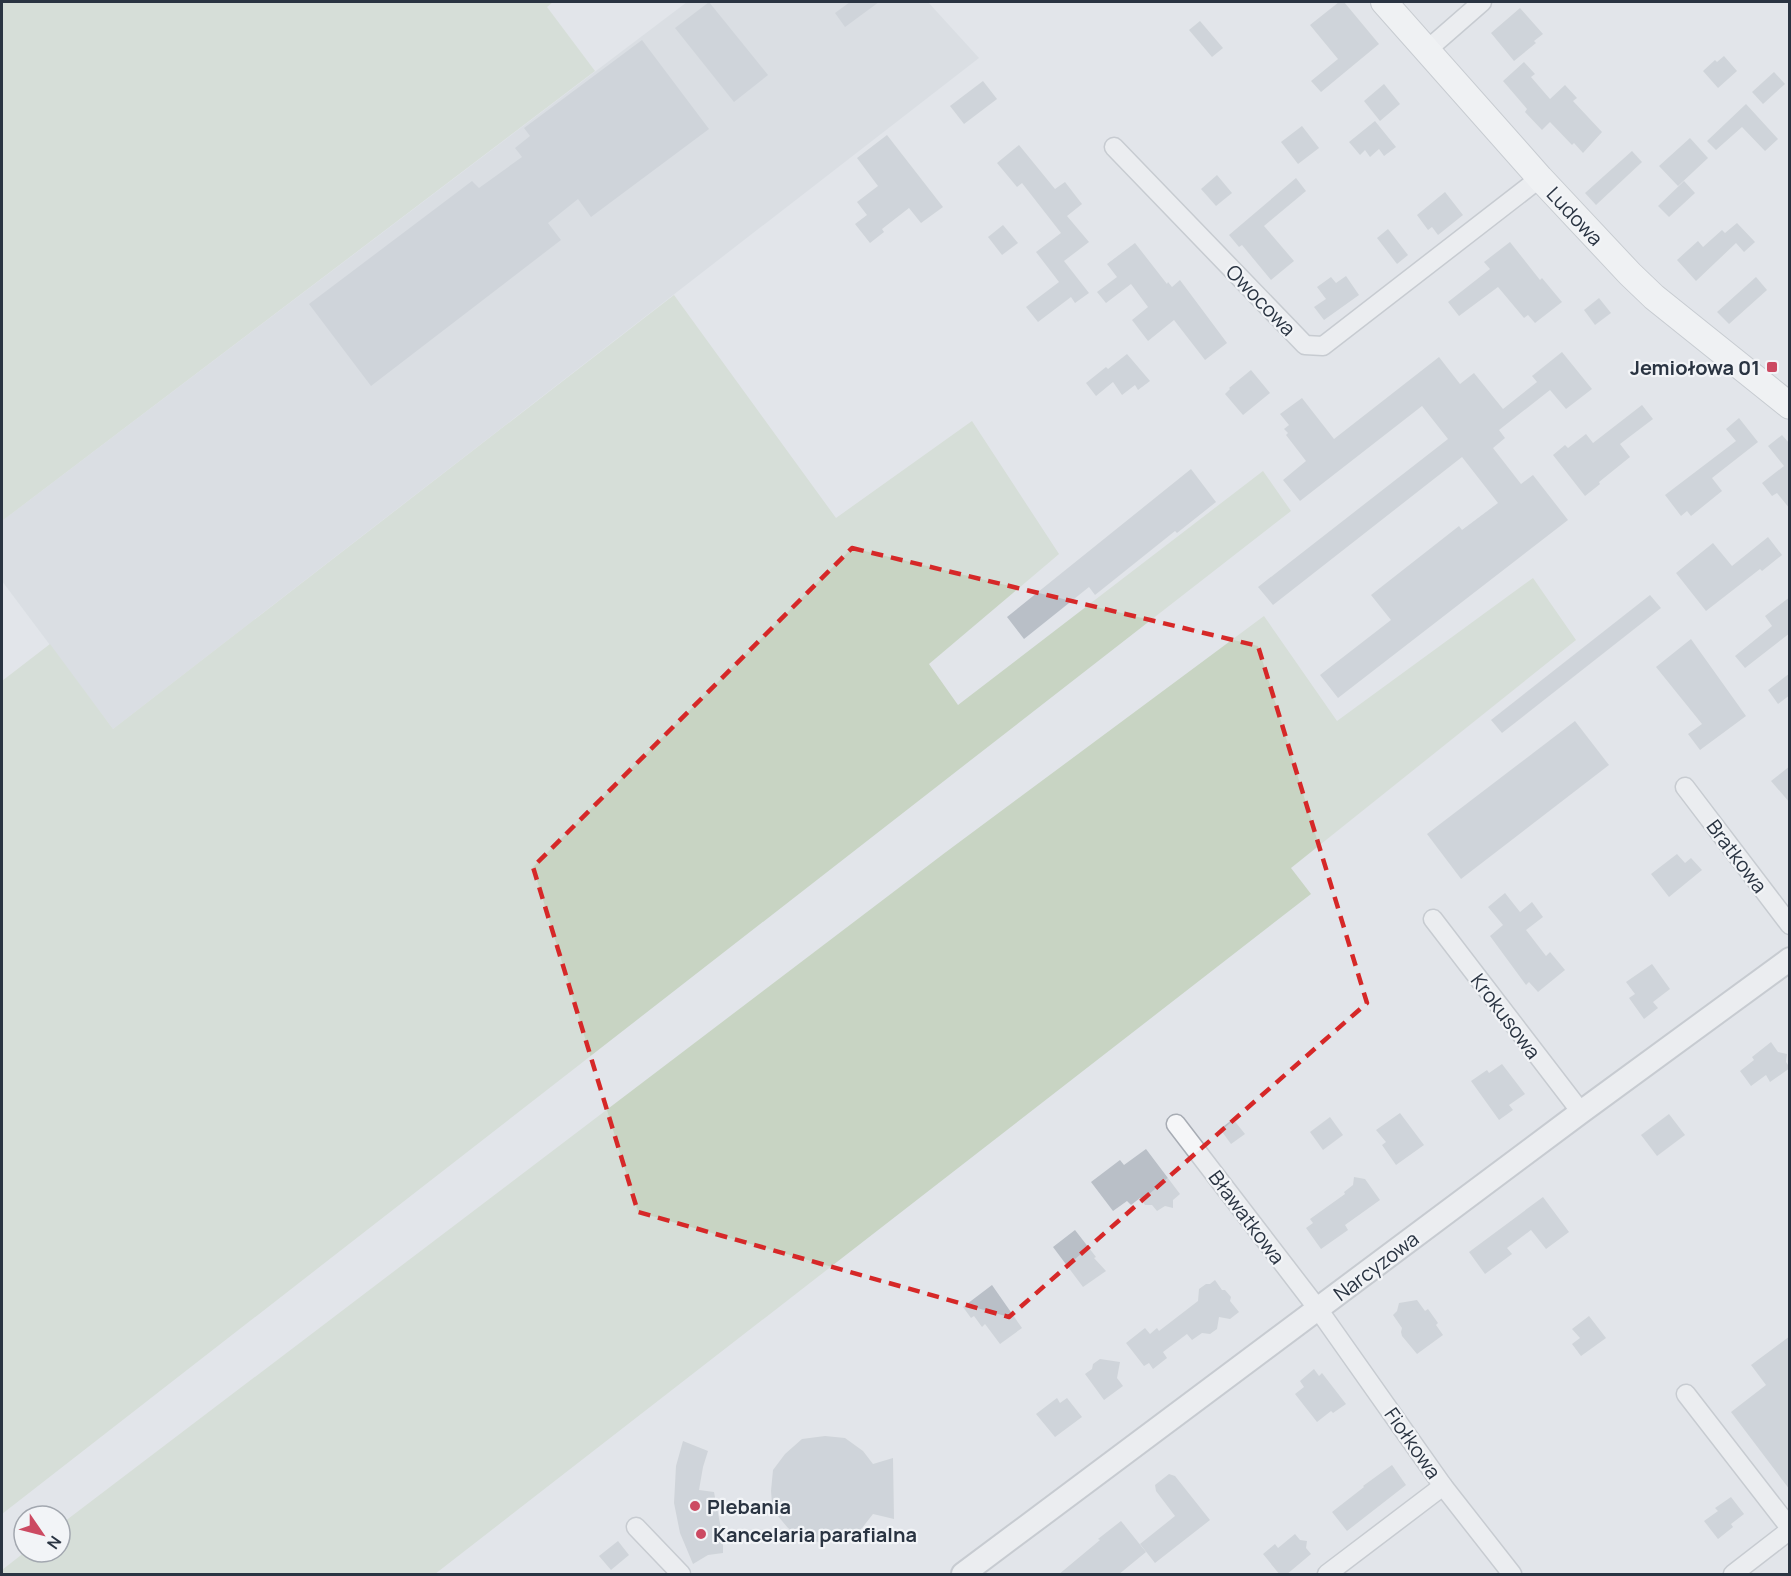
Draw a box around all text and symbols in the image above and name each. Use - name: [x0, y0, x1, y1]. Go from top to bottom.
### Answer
- street label: Ludowa: [1541, 181, 1609, 251]
- street label: Owocowa: [1220, 258, 1302, 342]
- place label: Jemiołowa 01: [1630, 354, 1760, 381]
- marker: Jemiołowa 01: [1765, 360, 1779, 374]
- street label: Bratkowa: [1701, 814, 1773, 898]
- street label: Krokusowa: [1465, 968, 1547, 1064]
- street label: Bławatkowa: [1203, 1165, 1291, 1269]
- street label: Narcyzowa: [1328, 1225, 1424, 1307]
- street label: Fiołkowa: [1379, 1402, 1447, 1484]
- place label: Plebania: [707, 1493, 791, 1520]
- marker: Plebania: [688, 1499, 702, 1513]
- north arrow: [12, 1504, 72, 1564]
- place label: Kancelaria parafialna: [713, 1521, 917, 1548]
- marker: Kancelaria parafialna: [694, 1527, 708, 1541]
- text: N: [42, 1532, 67, 1554]

